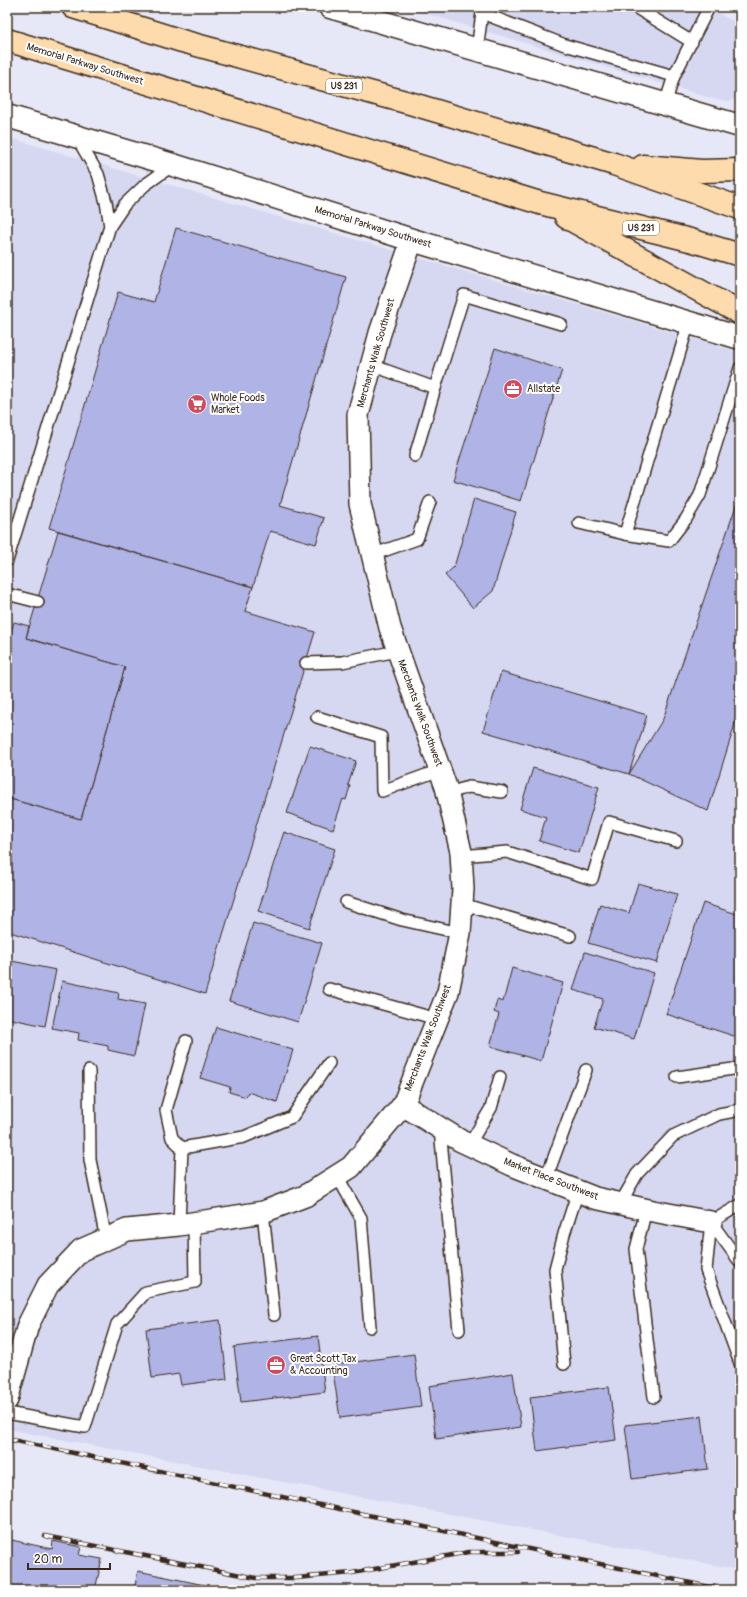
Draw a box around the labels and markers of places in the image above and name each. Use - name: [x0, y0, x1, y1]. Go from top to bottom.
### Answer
- office icon: Allstate: [502, 378, 524, 400]
- place label: Allstate: [527, 383, 560, 395]
- place label: Whole Foods Market: [211, 392, 265, 416]
- supermarket icon: Whole Foods Market: [186, 393, 208, 415]
- place label: Great Scott Tax & Accounting: [290, 1353, 357, 1377]
- office icon: Great Scott Tax & Accounting: [265, 1354, 287, 1376]

